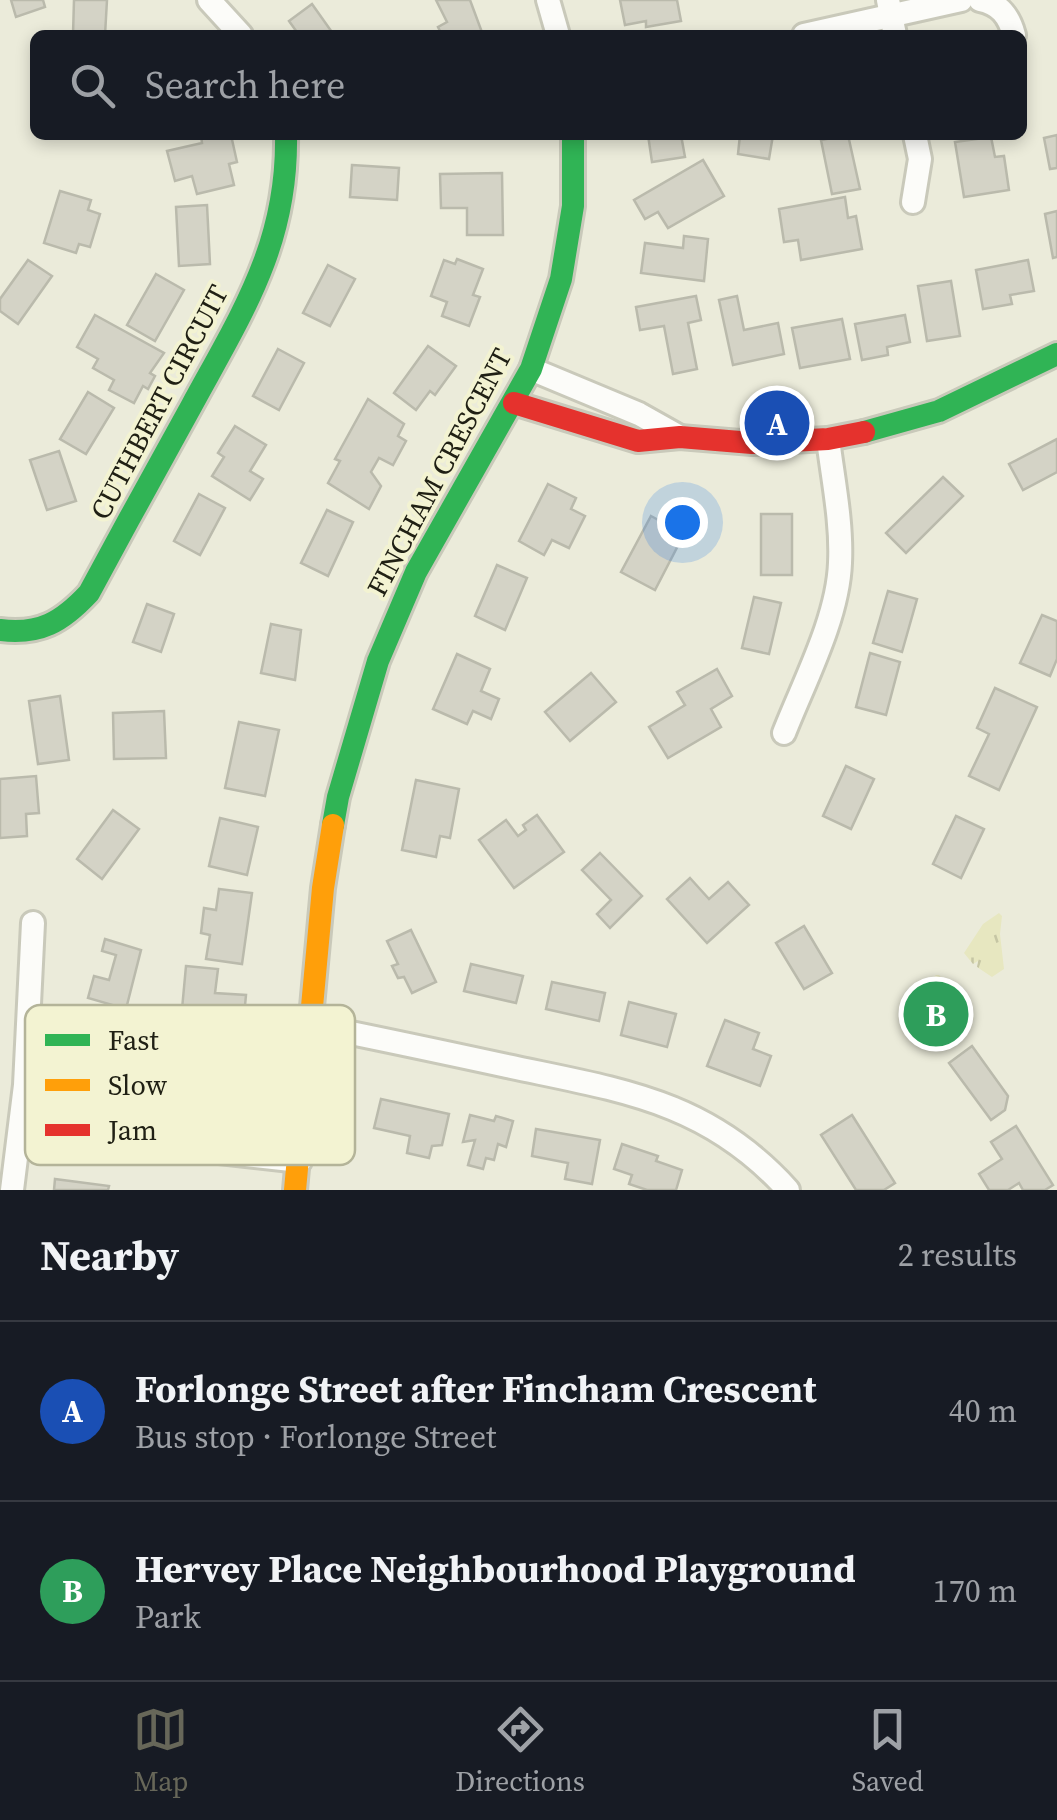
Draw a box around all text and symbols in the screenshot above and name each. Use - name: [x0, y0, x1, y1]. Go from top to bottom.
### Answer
- search box: [30, 30, 1027, 140]
- icon: search: [65, 58, 120, 113]
- text: Search here: [145, 59, 345, 111]
- street label: CUTHBERT CIRCUIT: [81, 278, 237, 526]
- street label: FINCHAM CRESCENT: [358, 341, 520, 602]
- pin: A: [744, 386, 810, 460]
- your location: [657, 497, 708, 548]
- pin: B: [904, 976, 968, 1052]
- legend: [25, 1005, 355, 1165]
- text: Fast: [108, 1021, 159, 1059]
- text: Slow: [108, 1066, 168, 1104]
- text: Jam: [107, 1111, 157, 1149]
- text: Nearby: [40, 1226, 179, 1284]
- text: 2 results: [898, 1233, 1017, 1277]
- text: Forlonge Street after Fincham Crescent: [135, 1363, 817, 1415]
- text: A: [62, 1389, 83, 1433]
- text: 40 m: [949, 1389, 1017, 1433]
- text: Bus stop · Forlonge Street: [135, 1415, 496, 1459]
- text: Hervey Place Neighbourhood Playground: [135, 1543, 856, 1595]
- text: B: [62, 1569, 83, 1613]
- text: 170 m: [933, 1569, 1017, 1613]
- text: Park: [135, 1595, 201, 1639]
- tab: Map: [133, 1702, 188, 1800]
- tab: Directions: [455, 1702, 585, 1800]
- tab: Saved: [852, 1702, 924, 1800]

